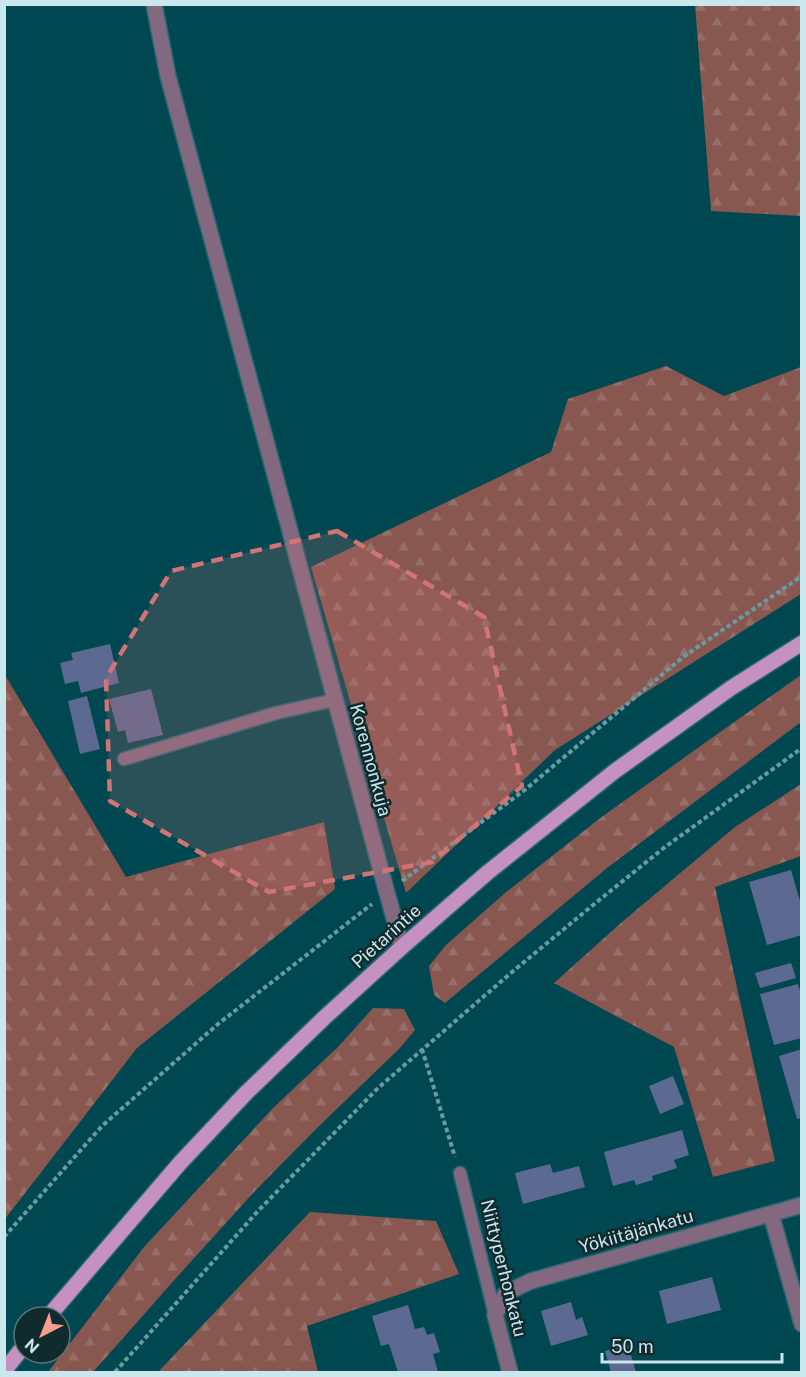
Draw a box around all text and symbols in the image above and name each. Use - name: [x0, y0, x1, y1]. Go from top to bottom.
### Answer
- street label: Korennonkuja: [346, 702, 396, 818]
- street label: Pietarintie: [347, 899, 425, 973]
- street label: Niittyperhonkatu: [477, 1197, 531, 1339]
- street label: Yökiitäjänkatu: [576, 1205, 696, 1257]
- north arrow: [12, 1305, 72, 1365]
- scale bar: [602, 1326, 782, 1364]
- text: N: [21, 1335, 43, 1357]
- text: 50 m: [611, 1336, 654, 1357]

